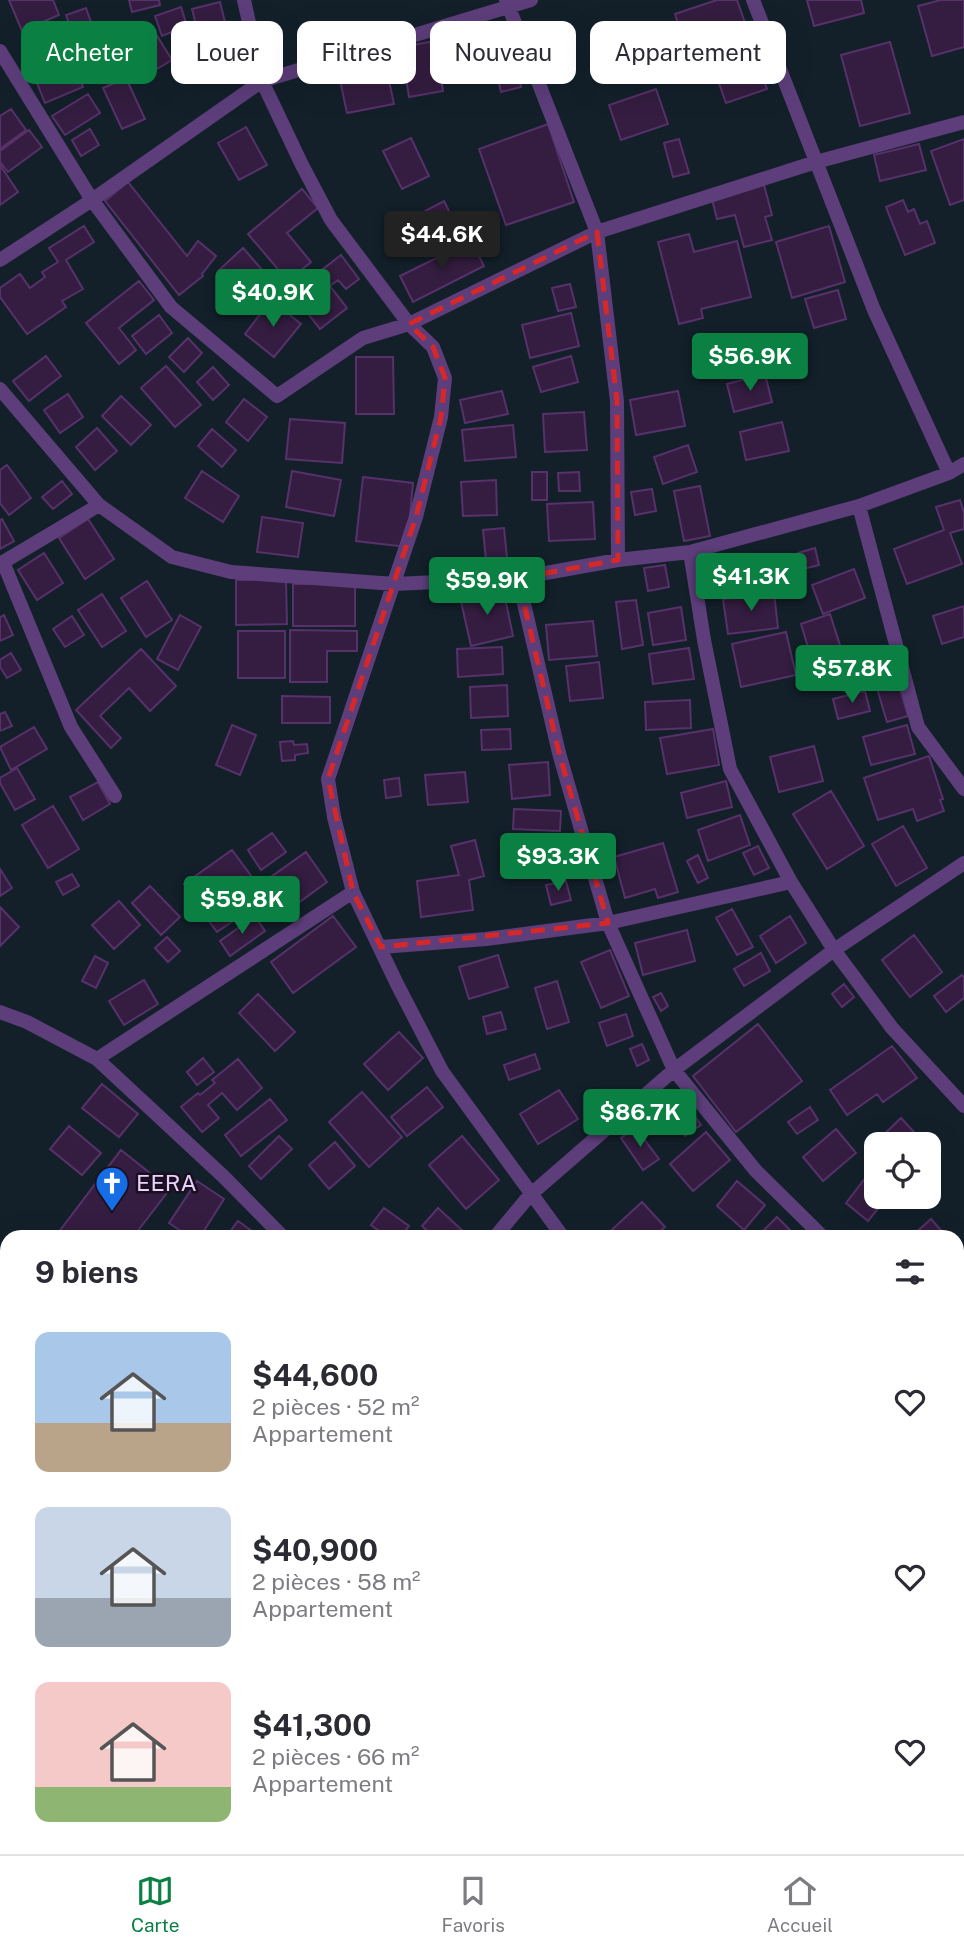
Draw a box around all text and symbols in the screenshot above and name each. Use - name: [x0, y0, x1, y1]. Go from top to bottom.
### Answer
- chip: Acheter: [21, 21, 157, 84]
- chip: Louer: [171, 21, 283, 84]
- chip: Filtres: [297, 21, 416, 84]
- chip: Nouveau: [430, 21, 576, 84]
- chip: Appartement: [590, 21, 786, 84]
- pin: $44.6K: [385, 212, 499, 271]
- text: $44.6K: [400, 220, 484, 247]
- pin: $40.9K: [216, 270, 330, 329]
- text: $40.9K: [231, 278, 315, 305]
- pin: $56.9K: [693, 334, 807, 393]
- text: $56.9K: [708, 342, 792, 369]
- pin: $41.3K: [694, 554, 808, 613]
- pin: $59.9K: [430, 558, 544, 617]
- text: $41.3K: [712, 562, 790, 589]
- text: $59.9K: [445, 566, 529, 593]
- pin: $57.8K: [795, 646, 909, 705]
- text: $57.8K: [811, 654, 893, 681]
- pin: $93.3K: [501, 834, 615, 893]
- text: $93.3K: [516, 842, 600, 869]
- pin: $59.8K: [185, 876, 299, 936]
- text: $59.8K: [200, 885, 284, 912]
- pin: $86.7K: [583, 1090, 697, 1149]
- text: $86.7K: [599, 1098, 681, 1125]
- map controls: [864, 1132, 941, 1209]
- button: locate: [864, 1132, 941, 1209]
- church icon: EERA: [93, 1164, 131, 1213]
- place label: EERA: [136, 1169, 197, 1196]
- icon: filters: [891, 1253, 929, 1291]
- text: 9 biens: [35, 1254, 139, 1290]
- text: $44,600: [252, 1357, 378, 1393]
- icon: home: [91, 1360, 175, 1444]
- icon: heart: [891, 1383, 929, 1421]
- text: 2 pièces · 52 m²: [252, 1393, 419, 1420]
- text: Appartement: [252, 1420, 393, 1447]
- text: $40,900: [252, 1532, 378, 1568]
- icon: home: [91, 1535, 175, 1619]
- icon: heart: [891, 1558, 929, 1596]
- text: 2 pièces · 58 m²: [252, 1568, 421, 1595]
- text: Appartement: [252, 1595, 393, 1622]
- text: $41,300: [252, 1707, 372, 1743]
- icon: home: [91, 1710, 175, 1794]
- icon: heart: [891, 1733, 929, 1771]
- text: 2 pièces · 66 m²: [252, 1743, 419, 1770]
- text: Appartement: [252, 1770, 393, 1797]
- tab: Carte: [131, 1872, 180, 1936]
- tab: Favoris: [442, 1872, 505, 1936]
- tab: Accueil: [767, 1872, 833, 1936]

